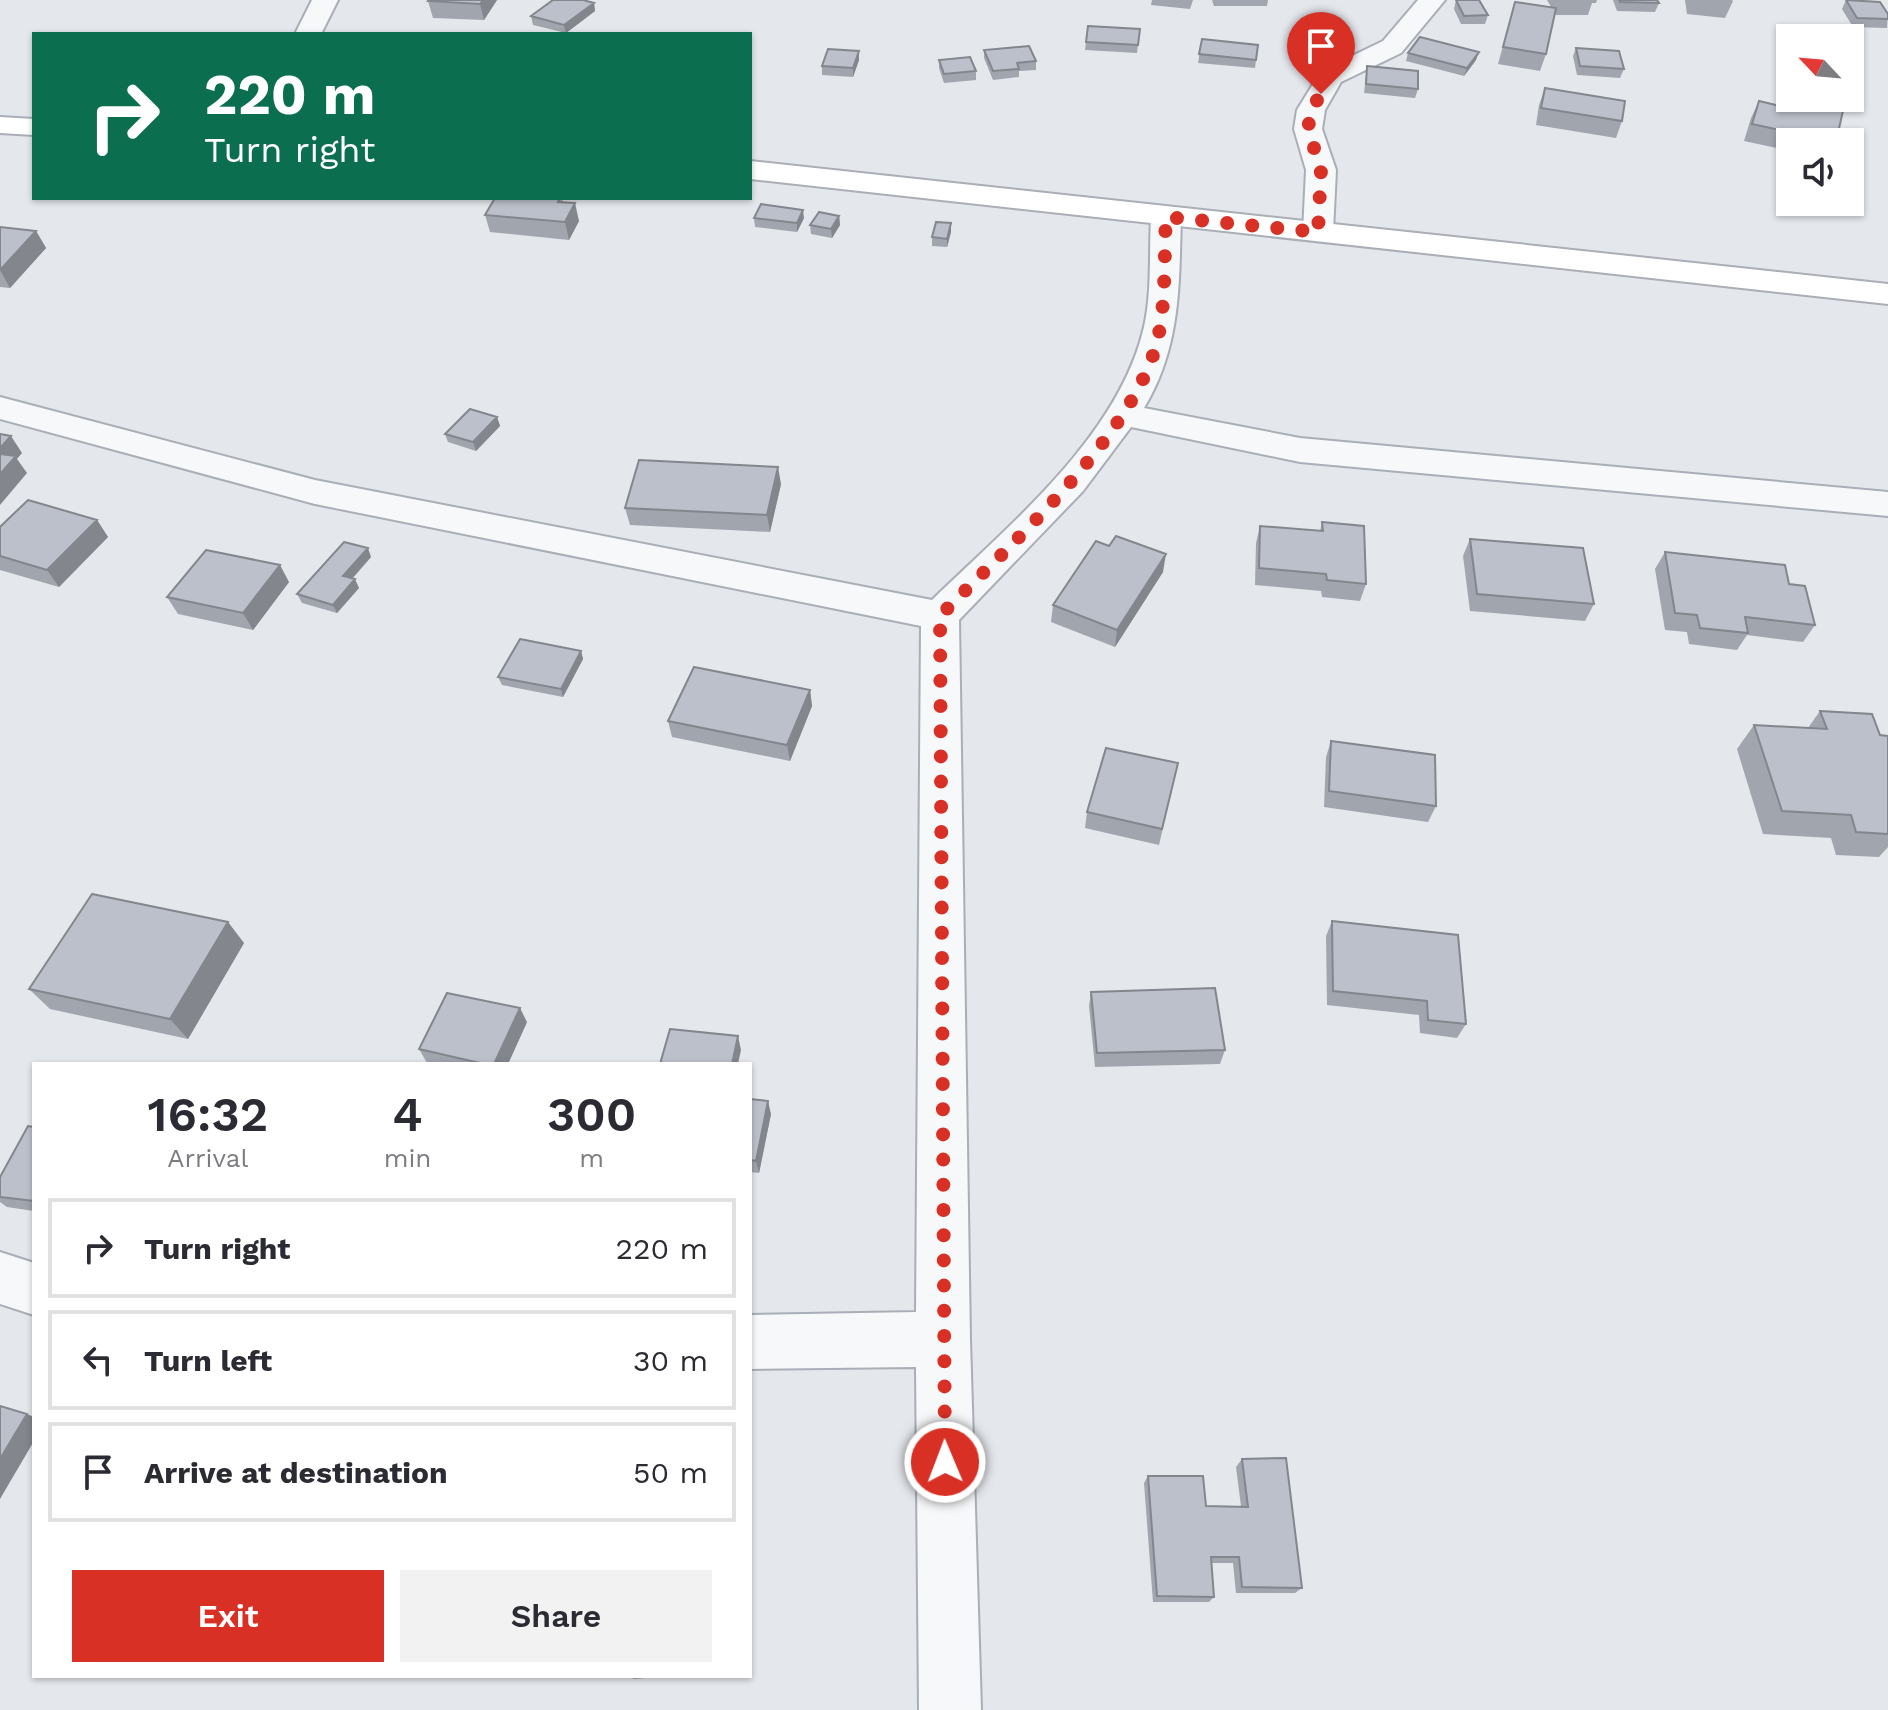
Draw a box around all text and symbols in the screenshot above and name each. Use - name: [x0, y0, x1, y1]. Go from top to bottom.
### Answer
- pin: [1287, 12, 1355, 94]
- icon: arrive: [1299, 24, 1343, 68]
- north arrow: [1776, 24, 1864, 112]
- map controls: [1776, 24, 1864, 216]
- text: 220 m: [204, 62, 376, 128]
- icon: right: [72, 64, 176, 168]
- button: sound: [1776, 128, 1864, 216]
- text: Turn right: [204, 129, 375, 171]
- text: 16:32: [148, 1086, 268, 1143]
- text: 4: [392, 1086, 423, 1143]
- text: 300: [547, 1086, 636, 1143]
- text: Arrival: [167, 1143, 248, 1173]
- text: min: [384, 1143, 431, 1173]
- text: m: [579, 1143, 604, 1173]
- icon: right: [76, 1226, 120, 1270]
- text: Turn right: [144, 1231, 290, 1266]
- text: 220 m: [616, 1231, 708, 1266]
- icon: left: [76, 1338, 120, 1382]
- text: Turn left: [144, 1343, 272, 1378]
- text: 30 m: [633, 1343, 708, 1378]
- position arrow: [903, 1420, 987, 1504]
- icon: arrive: [76, 1450, 120, 1494]
- text: Arrive at destination: [144, 1455, 448, 1490]
- text: 50 m: [633, 1455, 708, 1490]
- button: Exit: [72, 1570, 384, 1662]
- button: Share: [400, 1570, 712, 1662]

